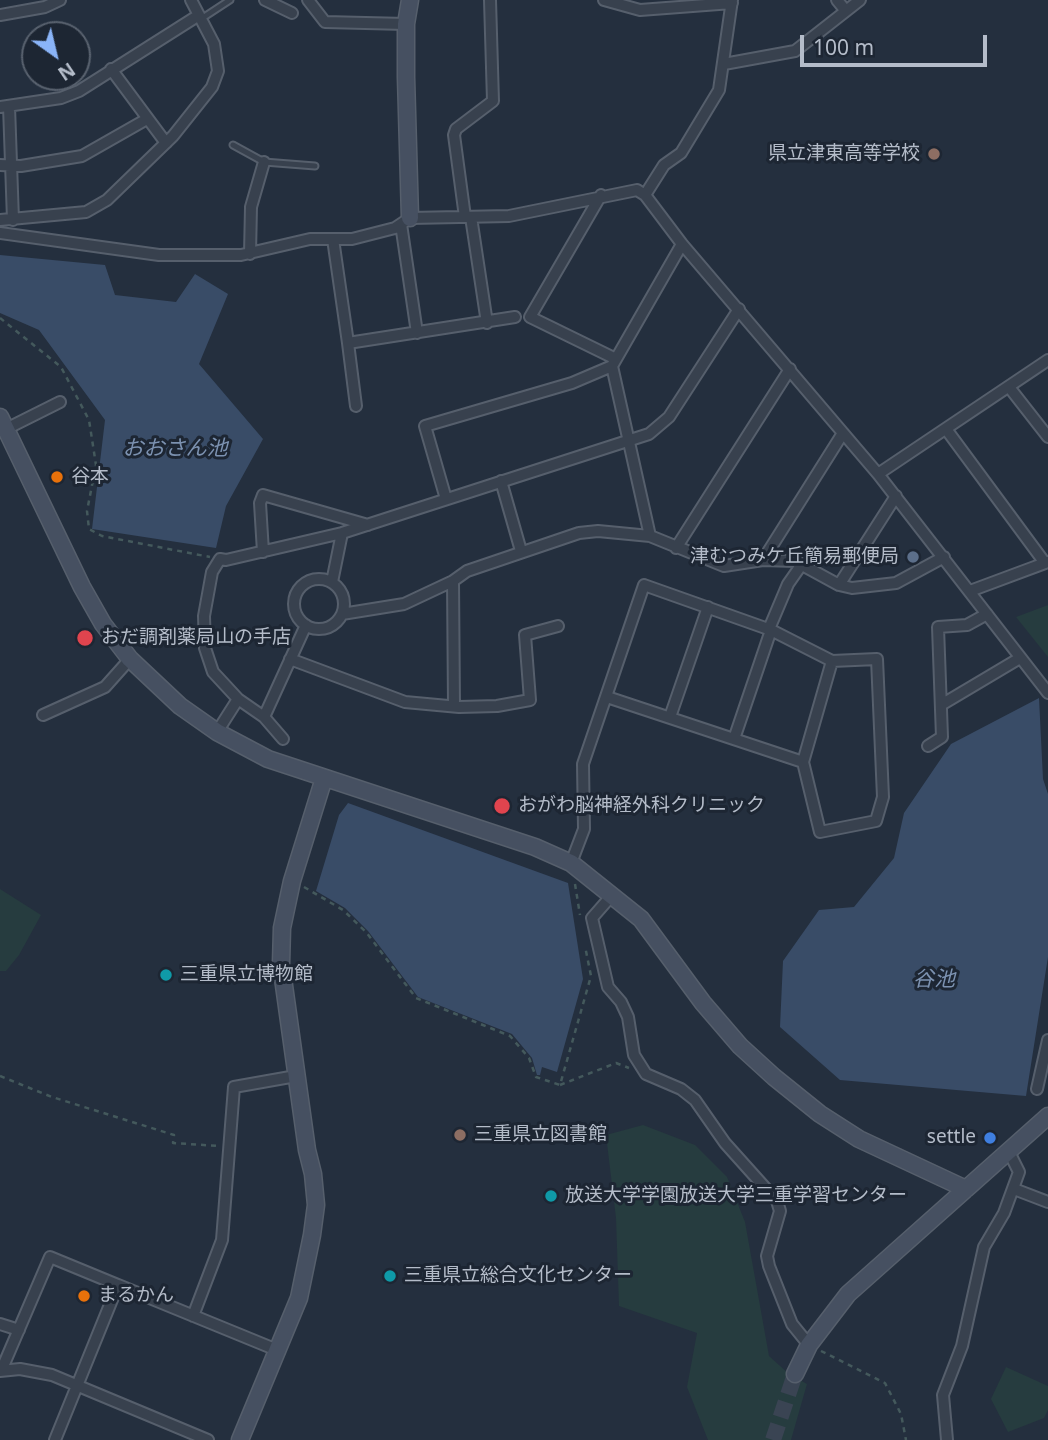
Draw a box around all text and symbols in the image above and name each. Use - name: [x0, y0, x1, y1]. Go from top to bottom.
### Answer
- north arrow: [21, 21, 91, 91]
- scale bar: [803, 21, 990, 65]
- text: 100 m: [813, 33, 874, 61]
- text: N: [53, 57, 80, 87]
- place label: 県立津東高等学校: [768, 143, 920, 165]
- marker: 県立津東高等学校: [926, 146, 942, 162]
- water label: おおさん池: [123, 436, 227, 462]
- place label: 谷本: [71, 466, 109, 488]
- marker: 谷本: [49, 469, 65, 485]
- place label: 津むつみケ丘簡易郵便局: [690, 546, 899, 568]
- marker: 津むつみケ丘簡易郵便局: [905, 549, 921, 565]
- place label: おだ調剤薬局山の手店: [101, 627, 291, 649]
- marker: おだ調剤薬局山の手店: [75, 628, 95, 648]
- place label: おがわ脳神経外科クリニック: [518, 795, 765, 817]
- marker: おがわ脳神経外科クリニック: [492, 796, 512, 816]
- place label: 三重県立博物館: [180, 964, 313, 986]
- marker: 三重県立博物館: [158, 967, 174, 983]
- water label: 谷池: [913, 967, 955, 993]
- place label: 三重県立図書館: [474, 1124, 607, 1146]
- marker: 三重県立図書館: [452, 1127, 468, 1143]
- place label: settle: [927, 1127, 976, 1149]
- marker: settle: [982, 1130, 998, 1146]
- place label: 放送大学学園放送大学三重学習センター: [565, 1185, 907, 1207]
- marker: 放送大学学園放送大学三重学習センター: [543, 1188, 559, 1204]
- place label: 三重県立総合文化センター: [404, 1265, 632, 1287]
- marker: 三重県立総合文化センター: [382, 1268, 398, 1284]
- place label: まるかん: [98, 1285, 174, 1307]
- marker: まるかん: [76, 1288, 92, 1304]

